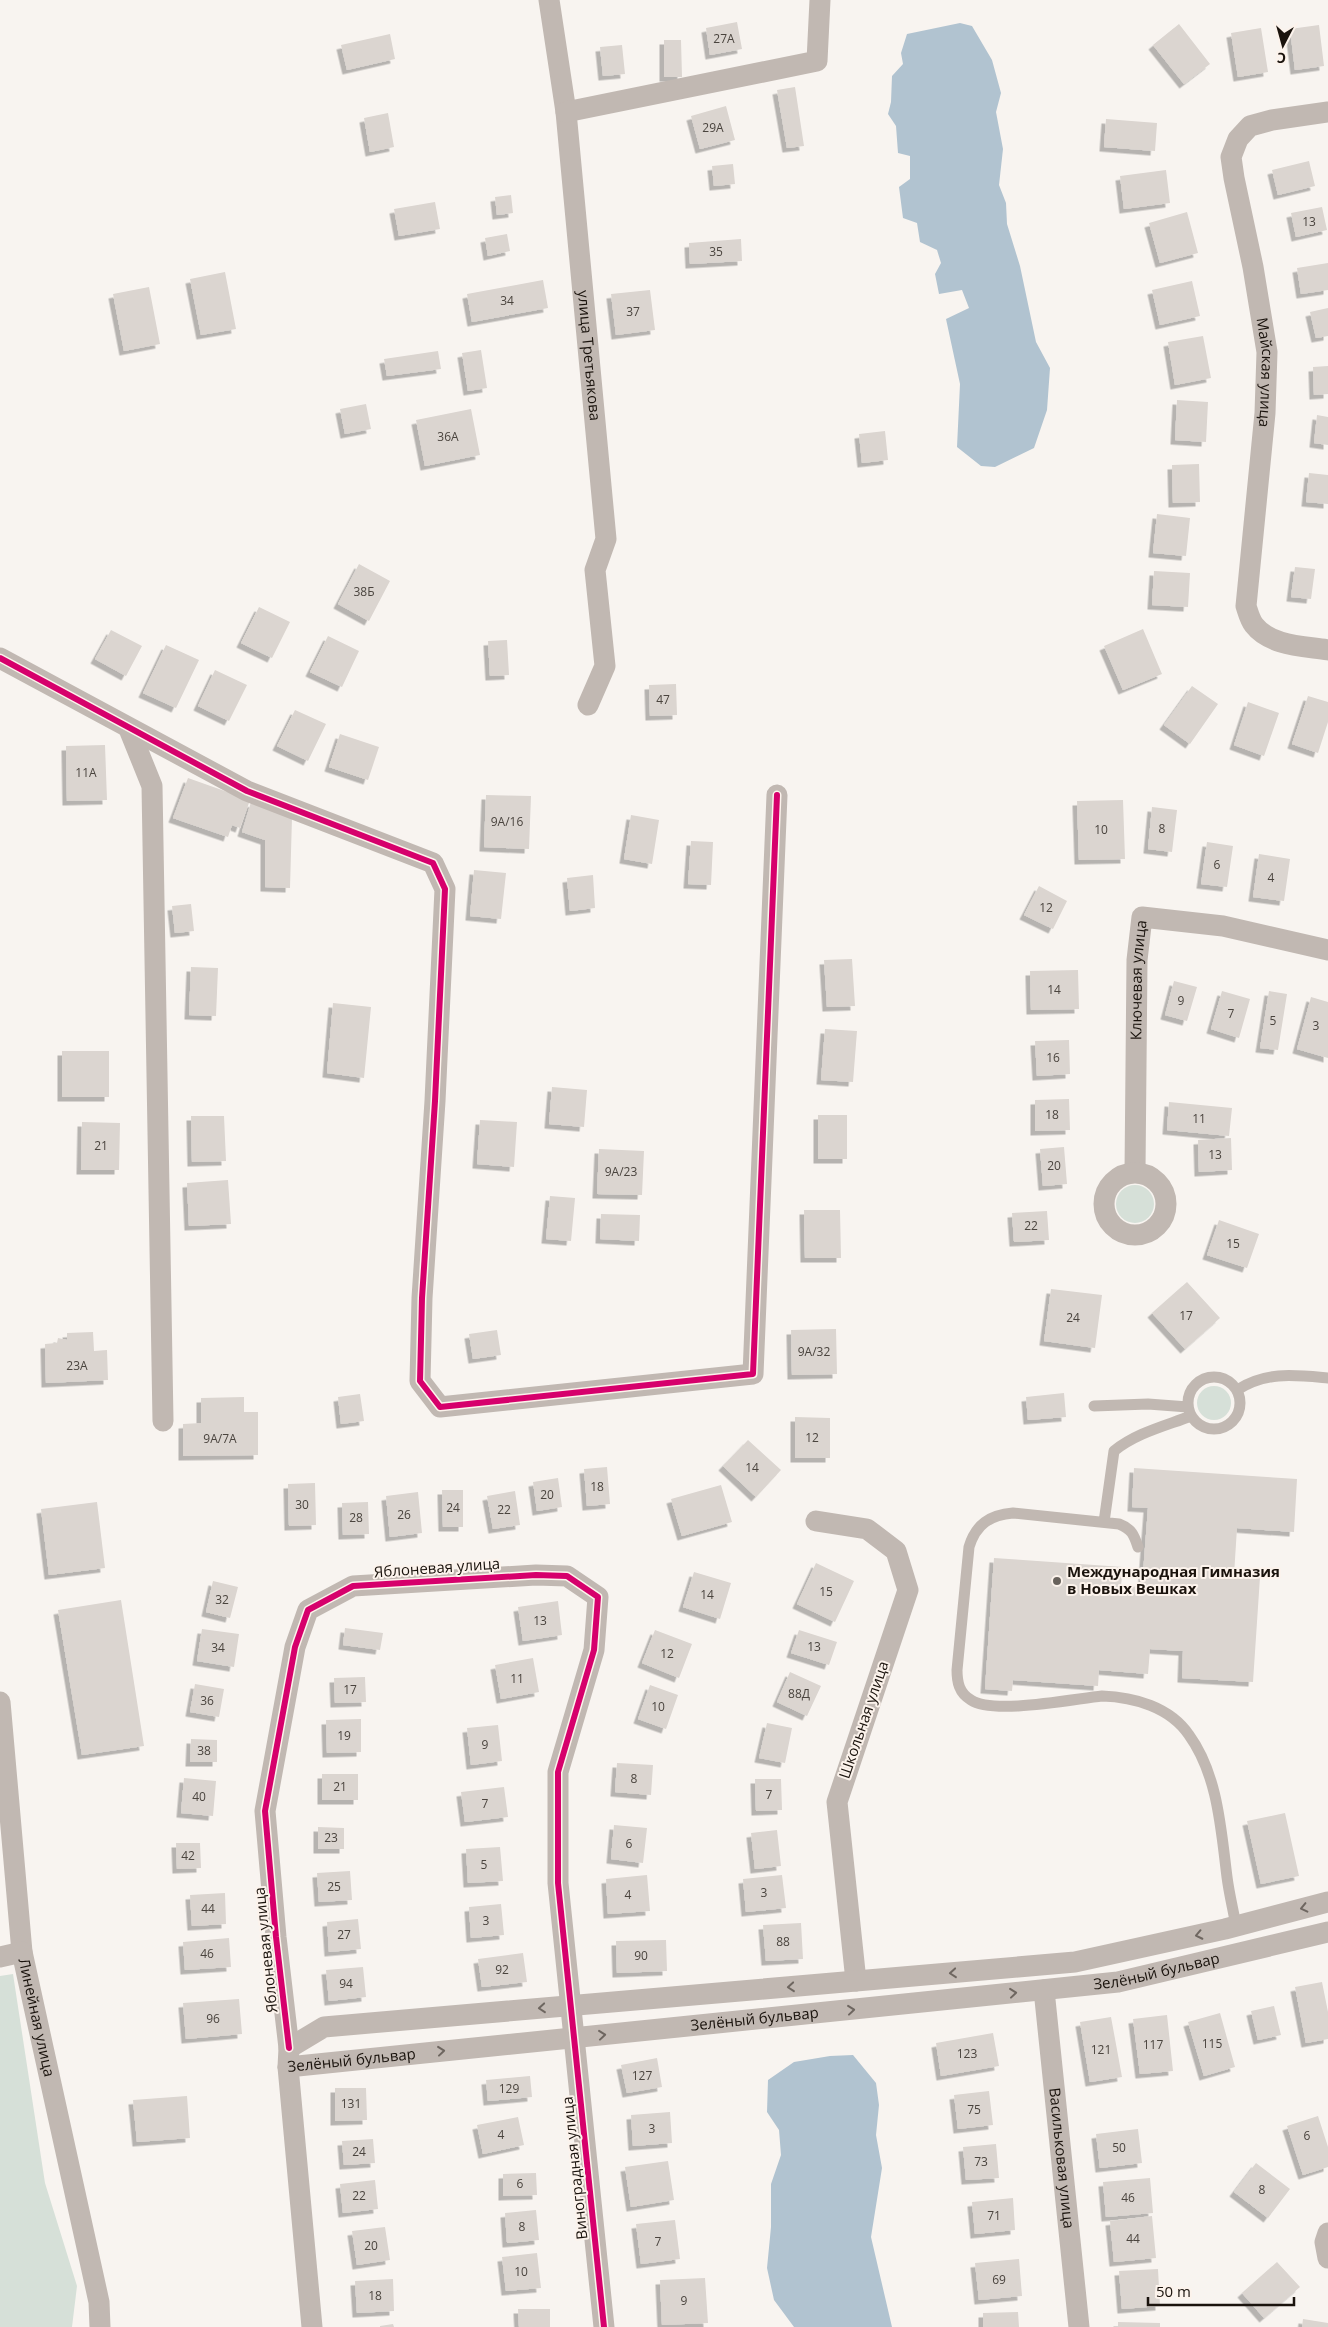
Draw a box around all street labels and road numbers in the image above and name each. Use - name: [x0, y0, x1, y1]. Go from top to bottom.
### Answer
- street label: улица Третьякова: [574, 289, 606, 422]
- street label: Майская улица: [1252, 316, 1278, 428]
- street label: Ключевая улица: [1125, 919, 1151, 1040]
- street label: Яблоневая улица: [373, 1553, 501, 1581]
- street label: Школьная улица: [834, 1658, 893, 1781]
- street label: Яблоневая улица: [248, 1886, 282, 2014]
- street label: Зелёный бульвар: [1092, 1947, 1221, 1993]
- street label: Линейная улица: [15, 1956, 60, 2079]
- street label: Зелёный бульвар: [689, 2002, 820, 2035]
- street label: Зелёный бульвар: [287, 2043, 417, 2076]
- street label: Васильковая улица: [1045, 2087, 1080, 2229]
- street label: Виноградная улица: [557, 2096, 591, 2241]

